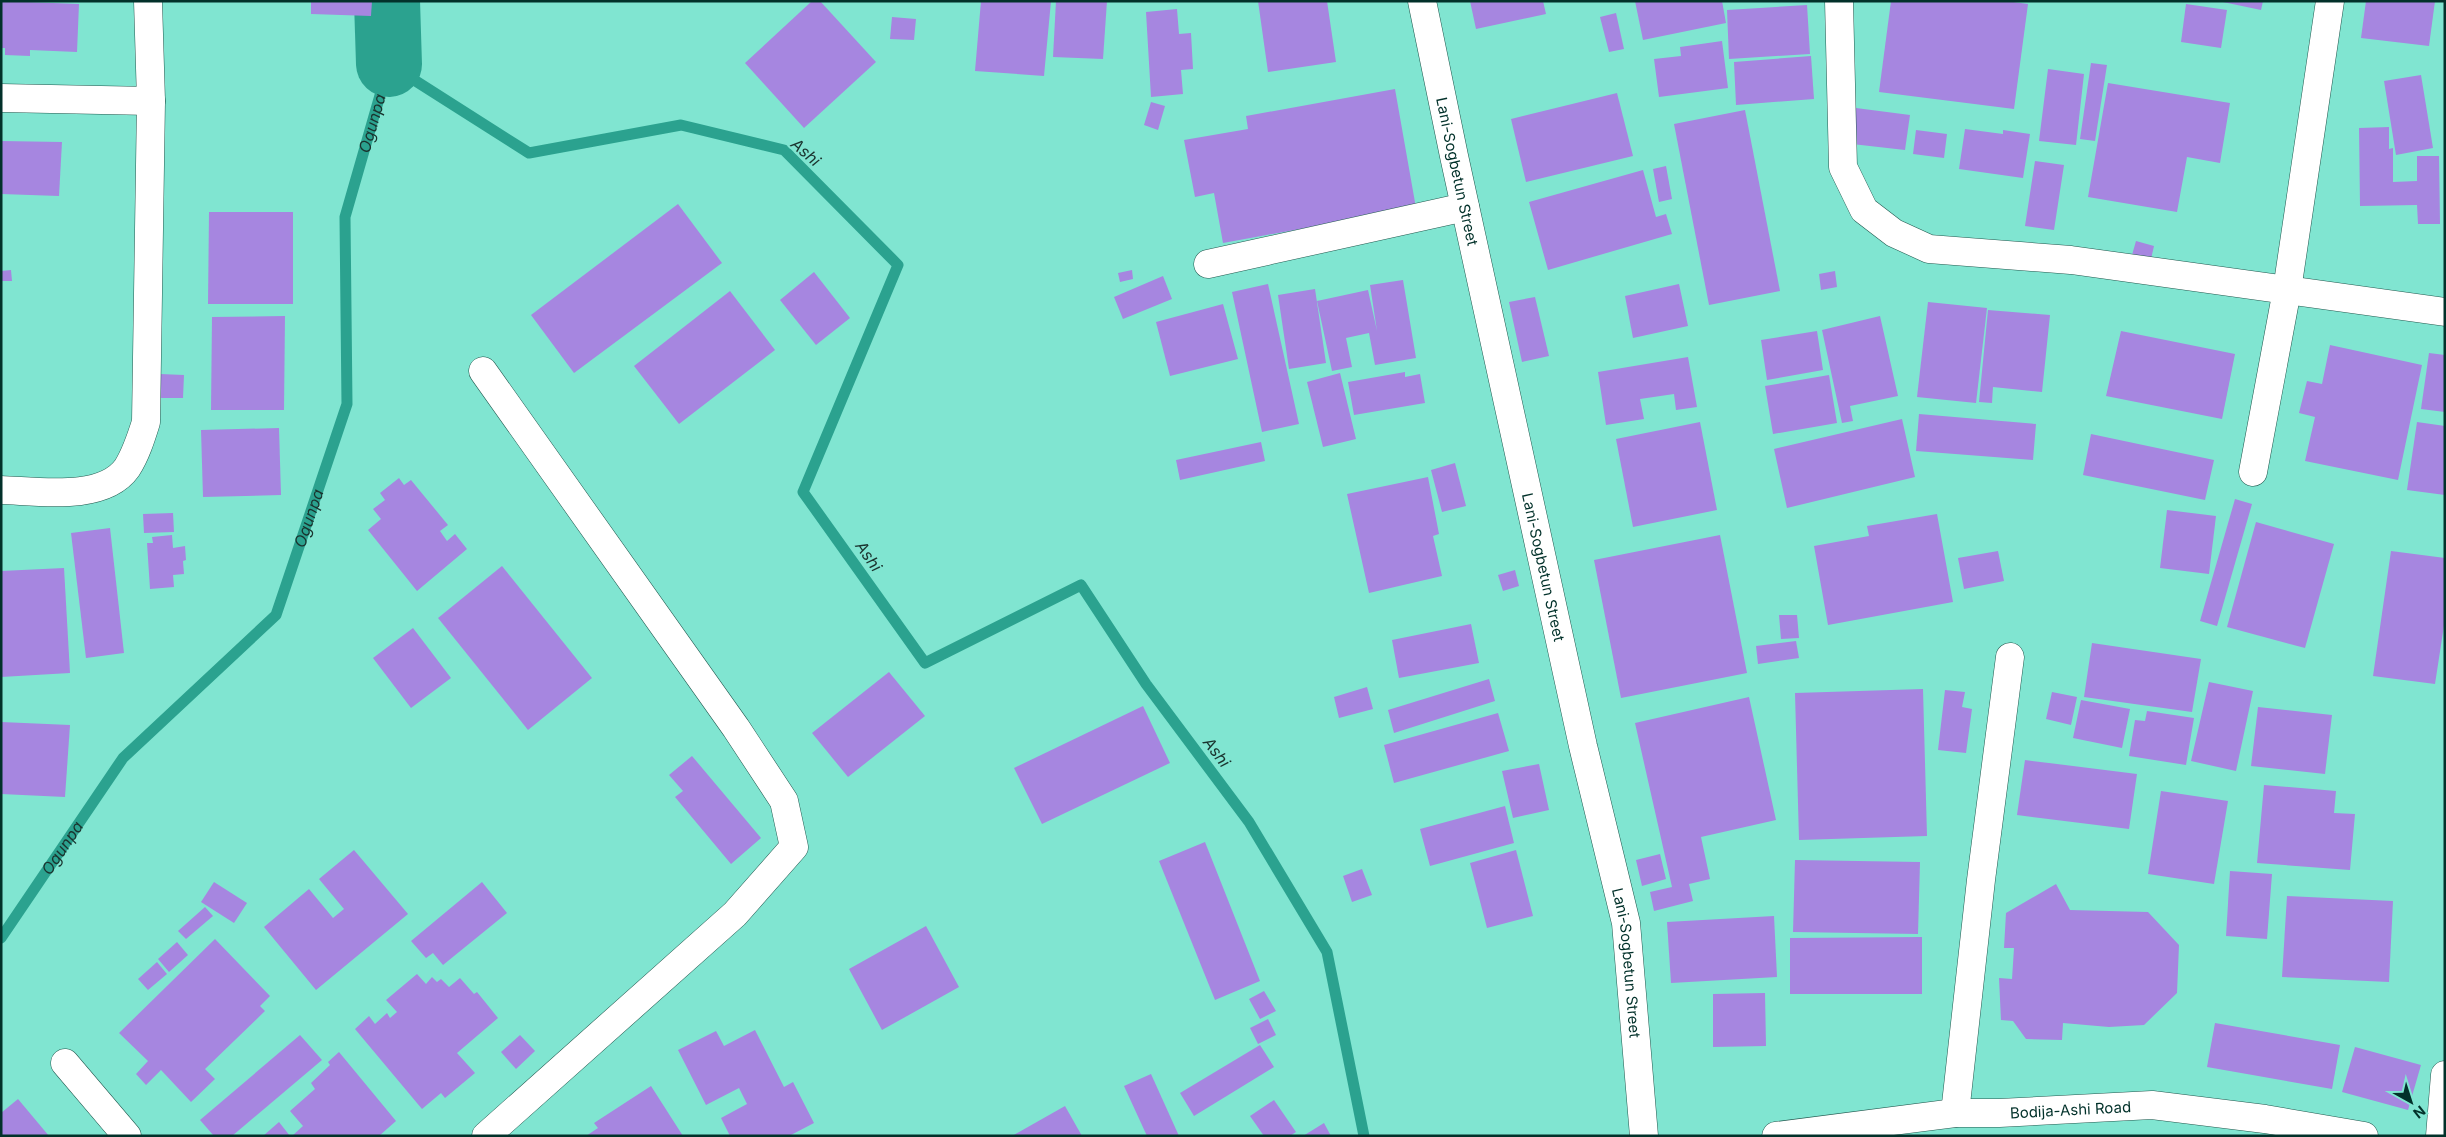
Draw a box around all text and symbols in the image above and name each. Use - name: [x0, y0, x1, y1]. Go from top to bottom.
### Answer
- water label: Ogunpa: [354, 91, 390, 155]
- street label: Lani-Sogbetun Street: [1433, 95, 1483, 247]
- water label: Ashi: [786, 133, 826, 171]
- water label: Ogunpa: [289, 486, 328, 550]
- street label: Lani-Sogbetun Street: [1518, 491, 1569, 643]
- water label: Ashi: [851, 536, 887, 576]
- water label: Ashi: [1199, 732, 1236, 772]
- water label: Ogunpa: [37, 817, 88, 878]
- street label: Lani-Sogbetun Street: [1608, 886, 1645, 1039]
- north arrow: [2386, 1077, 2436, 1127]
- street label: Bodija-Ashi Road: [2009, 1097, 2132, 1122]
- text: N: [2410, 1103, 2429, 1122]

